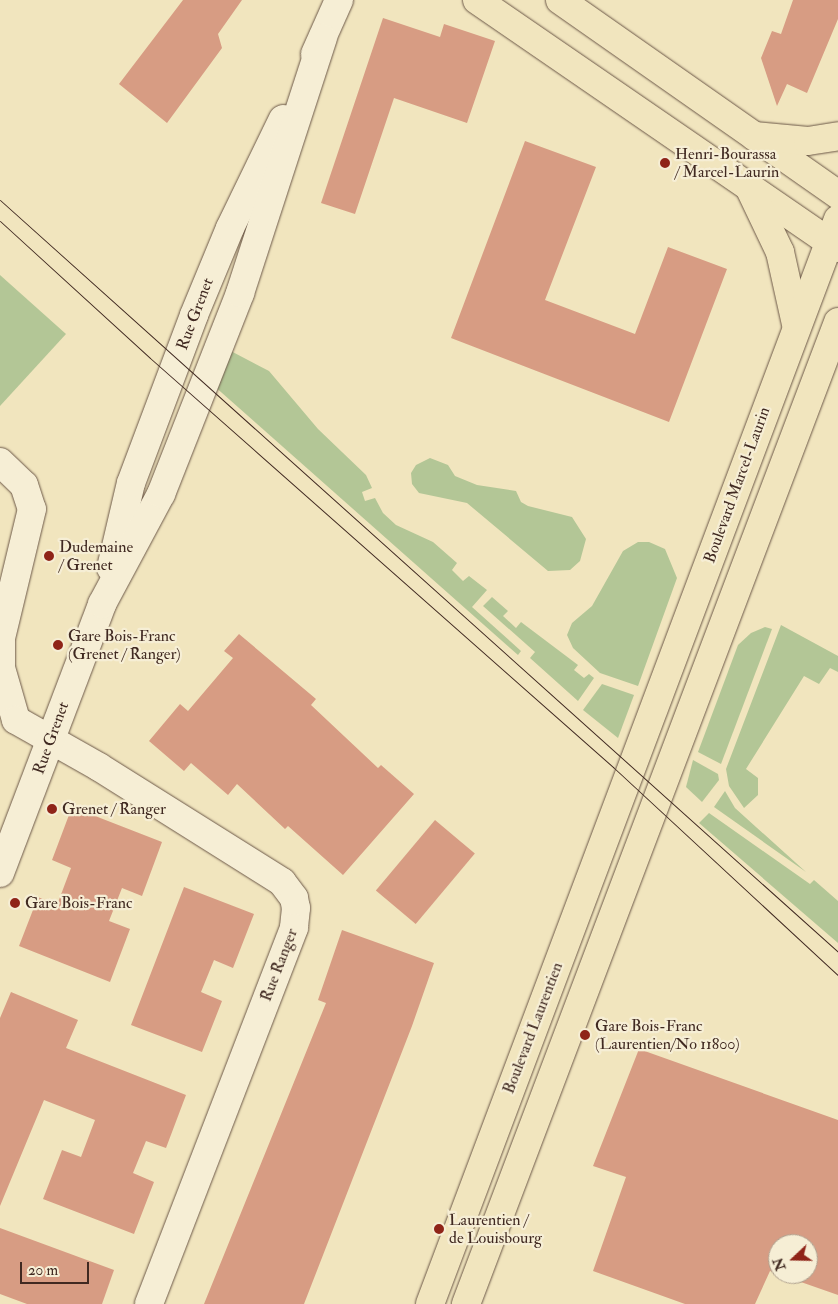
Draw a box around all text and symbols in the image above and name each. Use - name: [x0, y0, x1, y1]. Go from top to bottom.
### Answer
- place label: Henri-Bourassa / Marcel-Laurin: [675, 144, 779, 182]
- marker: Henri-Bourassa / Marcel-Laurin: [659, 157, 671, 169]
- street label: Rue Grenet: [172, 275, 218, 353]
- street label: Boulevard Marcel-Laurin: [700, 404, 774, 566]
- place label: Dudemaine / Grenet: [59, 537, 133, 575]
- marker: Dudemaine / Grenet: [43, 550, 55, 562]
- place label: Gare Bois-Franc (Grenet / Ranger): [68, 626, 181, 664]
- marker: Gare Bois-Franc (Grenet / Ranger): [52, 639, 64, 651]
- street label: Rue Grenet: [29, 699, 73, 777]
- place label: Grenet / Ranger: [62, 799, 166, 819]
- marker: Grenet / Ranger: [46, 803, 58, 815]
- place label: Gare Bois-Franc: [25, 893, 132, 913]
- marker: Gare Bois-Franc: [9, 897, 21, 909]
- street label: Rue Ranger: [256, 926, 302, 1004]
- street label: Boulevard Laurentien: [499, 960, 567, 1096]
- place label: Gare Bois-Franc (Laurentien/No 11800): [595, 1016, 740, 1054]
- marker: Gare Bois-Franc (Laurentien/No 11800): [579, 1029, 591, 1041]
- place label: Laurentien / de Louisbourg: [449, 1210, 542, 1248]
- marker: Laurentien / de Louisbourg: [433, 1223, 445, 1235]
- north arrow: [768, 1234, 818, 1284]
- scale bar: [22, 1252, 91, 1284]
- text: N: [769, 1255, 790, 1273]
- text: 20 m: [28, 1261, 58, 1280]

